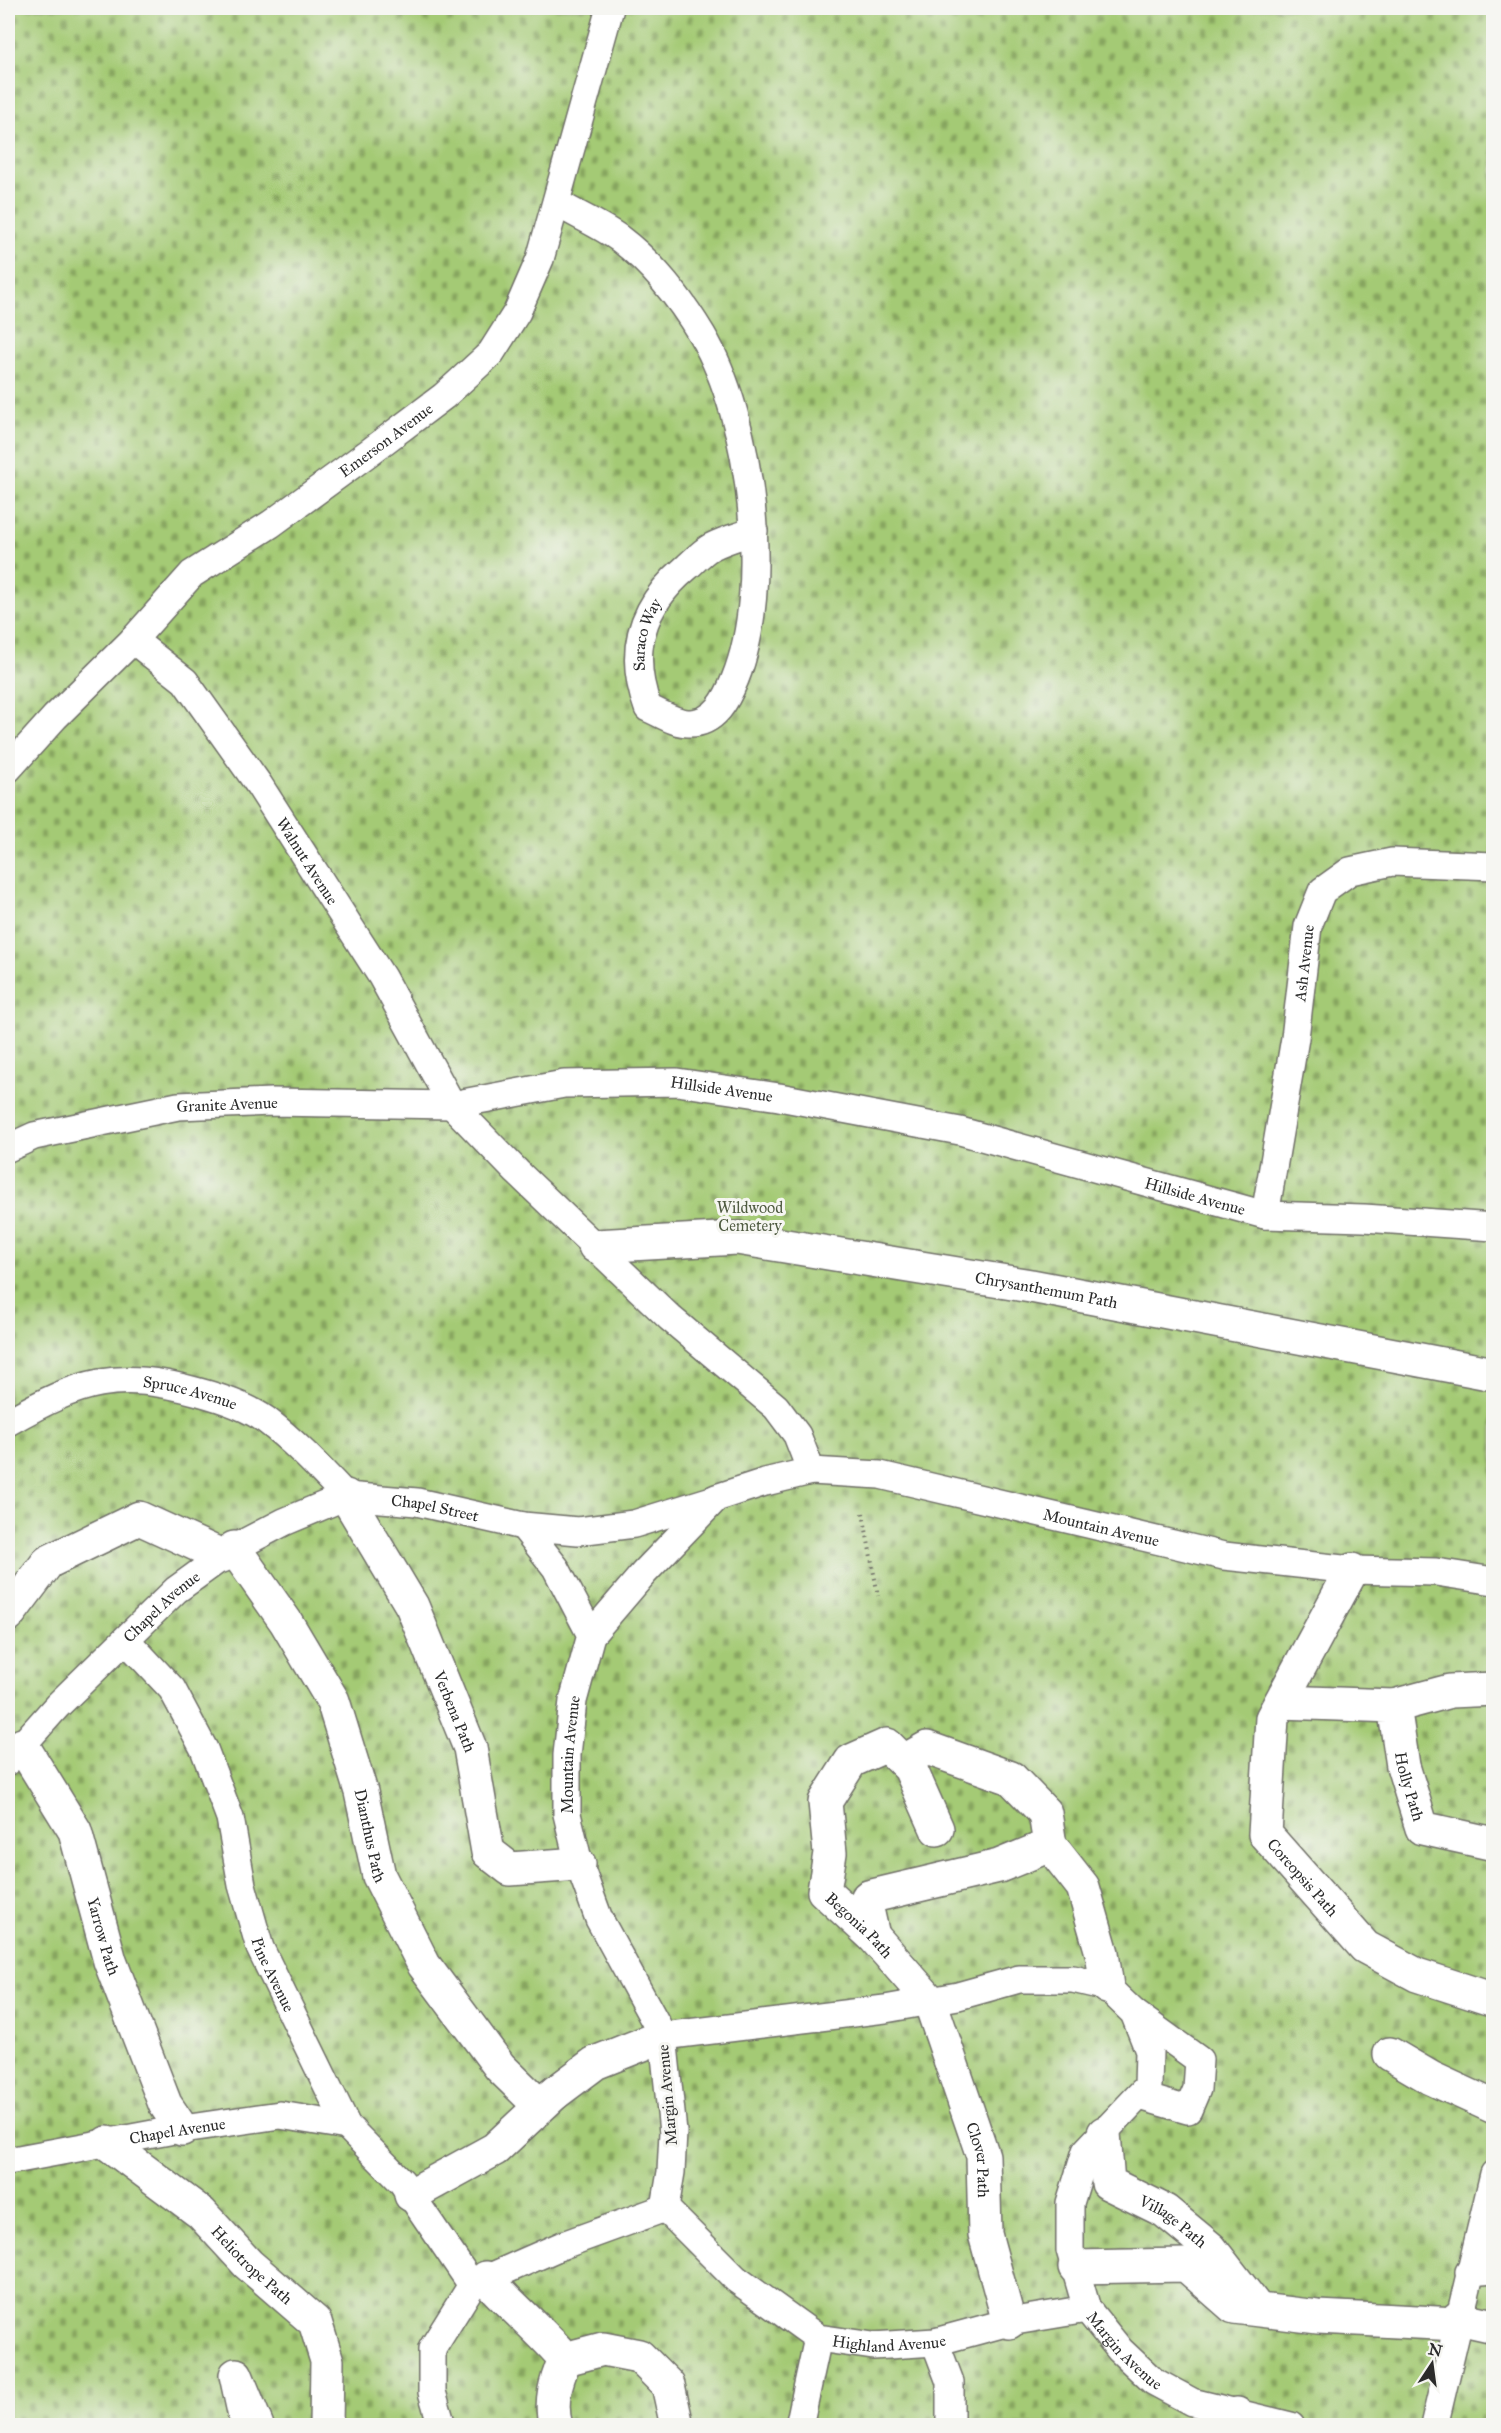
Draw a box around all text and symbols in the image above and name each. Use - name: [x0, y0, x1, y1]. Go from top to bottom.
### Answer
- street label: Emerson Avenue: [335, 398, 436, 481]
- street label: Saraco Way: [629, 594, 665, 672]
- street label: Walnut Avenue: [273, 814, 343, 908]
- street label: Ash Avenue: [1290, 923, 1318, 1003]
- street label: Hillside Avenue: [669, 1072, 775, 1106]
- street label: Granite Avenue: [176, 1092, 278, 1116]
- street label: Hillside Avenue: [1143, 1173, 1248, 1219]
- park label: Wildwood Cemetery: [717, 1198, 783, 1235]
- street label: Chrysanthemum Path: [974, 1268, 1120, 1312]
- street label: Spruce Avenue: [142, 1372, 240, 1413]
- street label: Chapel Street: [391, 1490, 481, 1525]
- street label: Mountain Avenue: [1041, 1504, 1162, 1550]
- street label: Chapel Avenue: [119, 1566, 203, 1646]
- street label: Verbena Path: [430, 1667, 480, 1755]
- street label: Mountain Avenue: [558, 1693, 584, 1814]
- street label: Holly Path: [1391, 1750, 1429, 1823]
- street label: Dianthus Path: [351, 1787, 390, 1886]
- street label: Coreopsis Path: [1264, 1834, 1343, 1920]
- street label: Begonia Path: [822, 1888, 897, 1962]
- street label: Yarrow Path: [84, 1895, 124, 1978]
- street label: Pine Avenue: [248, 1935, 299, 2015]
- street label: Margin Avenue: [653, 2043, 682, 2146]
- street label: Chapel Avenue: [128, 2113, 227, 2148]
- street label: Clover Path: [963, 2120, 994, 2198]
- street label: Village Path: [1136, 2190, 1211, 2251]
- street label: Heliotrope Path: [208, 2221, 297, 2308]
- street label: Margin Avenue: [1083, 2307, 1165, 2394]
- street label: Highland Avenue: [831, 2330, 948, 2356]
- north arrow: [1402, 2334, 1462, 2394]
- text: N: [1427, 2339, 1444, 2361]

